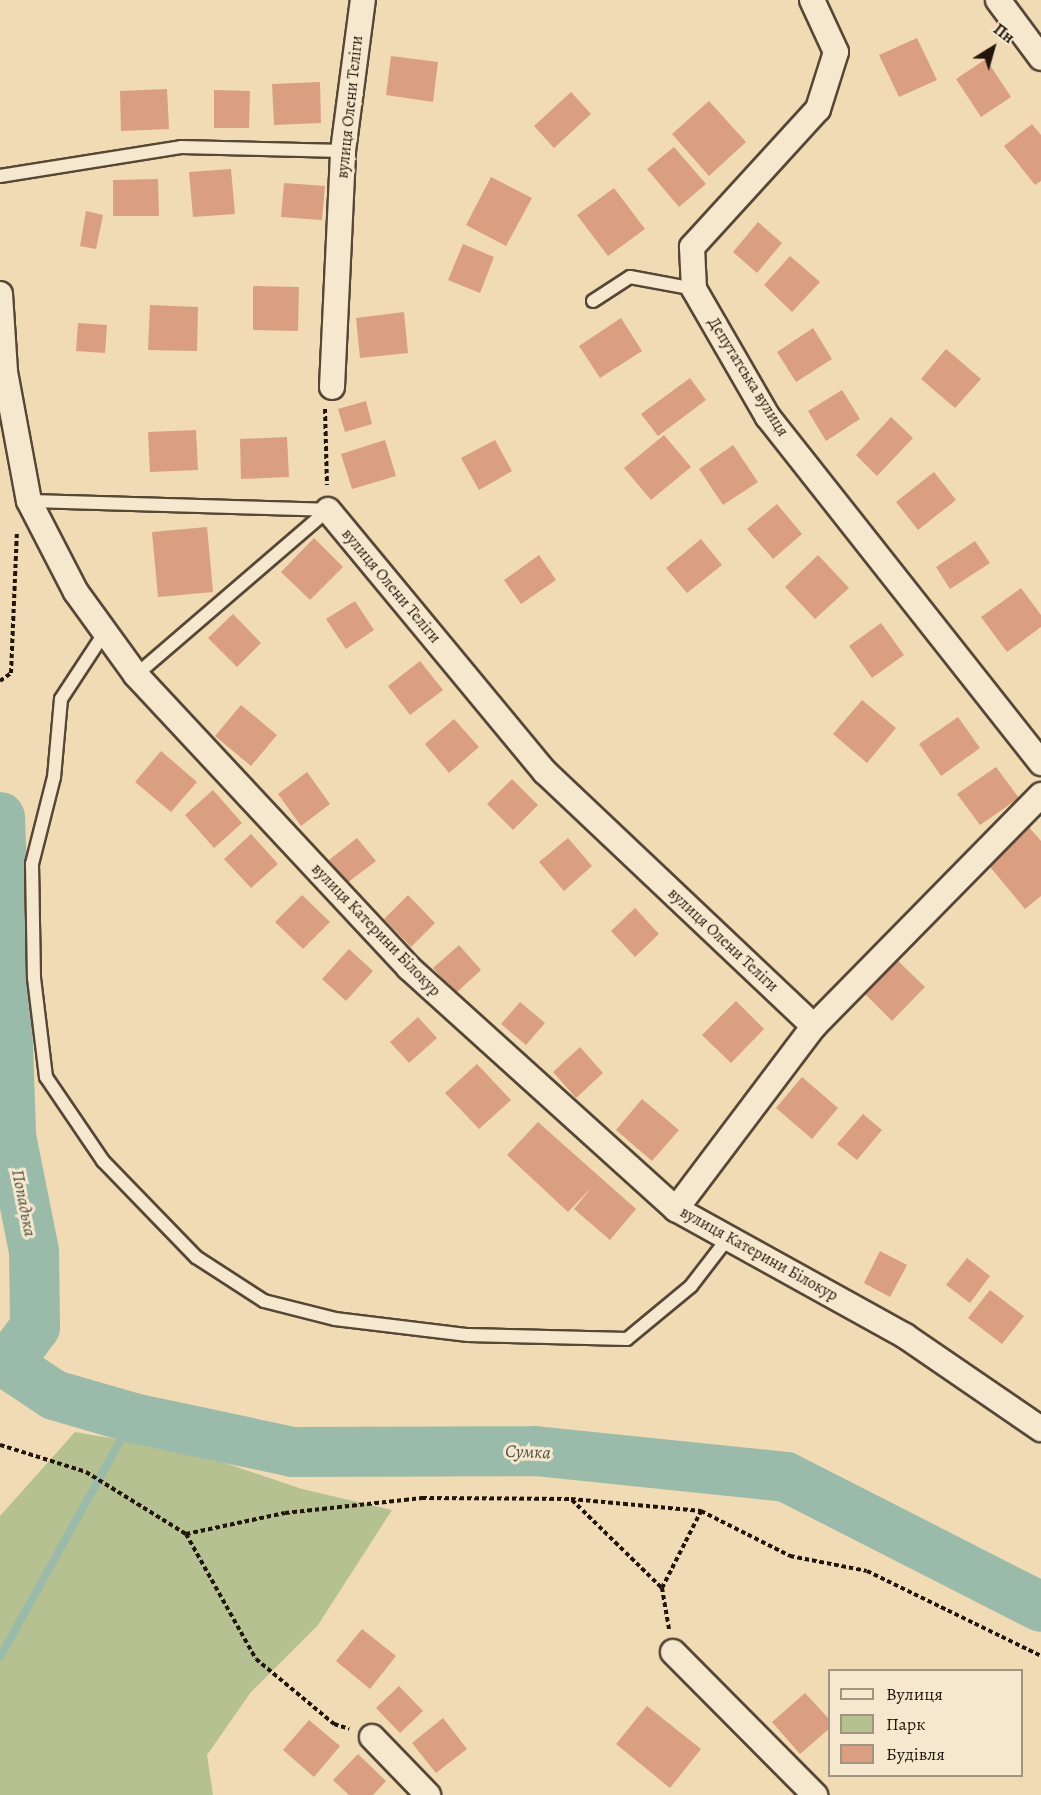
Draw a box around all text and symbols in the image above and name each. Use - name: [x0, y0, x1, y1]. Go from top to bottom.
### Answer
- north arrow: [963, 18, 1023, 78]
- text: Пн: [989, 19, 1019, 49]
- street label: вулиця Олени Теліги: [333, 35, 367, 179]
- street label: Депутатська вулиця: [704, 314, 792, 440]
- street label: вулиця Олени Теліги: [337, 525, 445, 647]
- street label: вулиця Катерини Білокур: [307, 859, 445, 1001]
- street label: вулиця Олени Теліги: [664, 884, 782, 996]
- water label: Попадька: [7, 1167, 41, 1239]
- street label: вулиця Катерини Білокур: [677, 1203, 841, 1305]
- water label: Сумка: [505, 1440, 551, 1464]
- legend: [828, 1669, 1023, 1777]
- text: Вулиця: [886, 1682, 943, 1706]
- text: Парк: [886, 1712, 926, 1736]
- text: Будівля: [886, 1742, 945, 1766]

